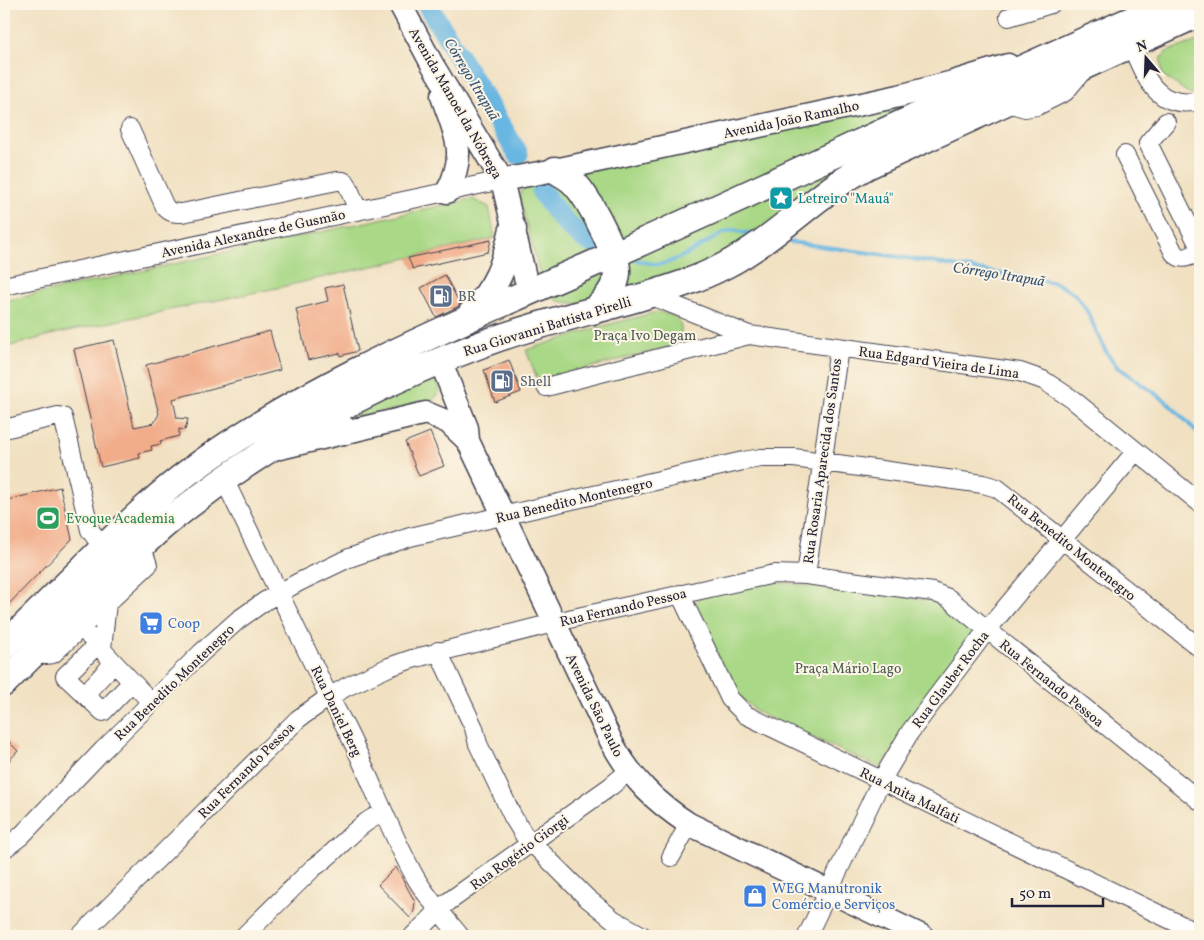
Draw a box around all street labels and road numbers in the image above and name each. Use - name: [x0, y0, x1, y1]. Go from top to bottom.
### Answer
- street label: Avenida Manoel da Nóbrega: [403, 24, 506, 183]
- street label: Avenida João Ramalho: [722, 97, 861, 144]
- street label: Avenida Alexandre de Gusmão: [159, 206, 347, 263]
- street label: Rua Giovanni Battista Pirelli: [461, 293, 634, 362]
- street label: Rua Edgard Vieira de Lima: [857, 343, 1020, 384]
- street label: Rua Rosaria Aparecida dos Santos: [800, 357, 847, 565]
- street label: Rua Benedito Montenegro: [494, 474, 655, 529]
- street label: Rua Benedito Montenegro: [1003, 490, 1139, 606]
- street label: Rua Fernando Pessoa: [558, 585, 689, 632]
- street label: Rua Benedito Montenegro: [111, 621, 239, 746]
- street label: Rua Glauber Rocha: [908, 627, 994, 733]
- street label: Rua Fernando Pessoa: [995, 636, 1107, 732]
- street label: Avenida São Paulo: [560, 651, 627, 760]
- street label: Rua Daniel Berg: [305, 663, 366, 760]
- street label: Rua Fernando Pessoa: [195, 718, 300, 824]
- street label: Rua Anita Malfati: [856, 764, 963, 829]
- street label: Rua Rogério Giorgi: [467, 811, 573, 895]

